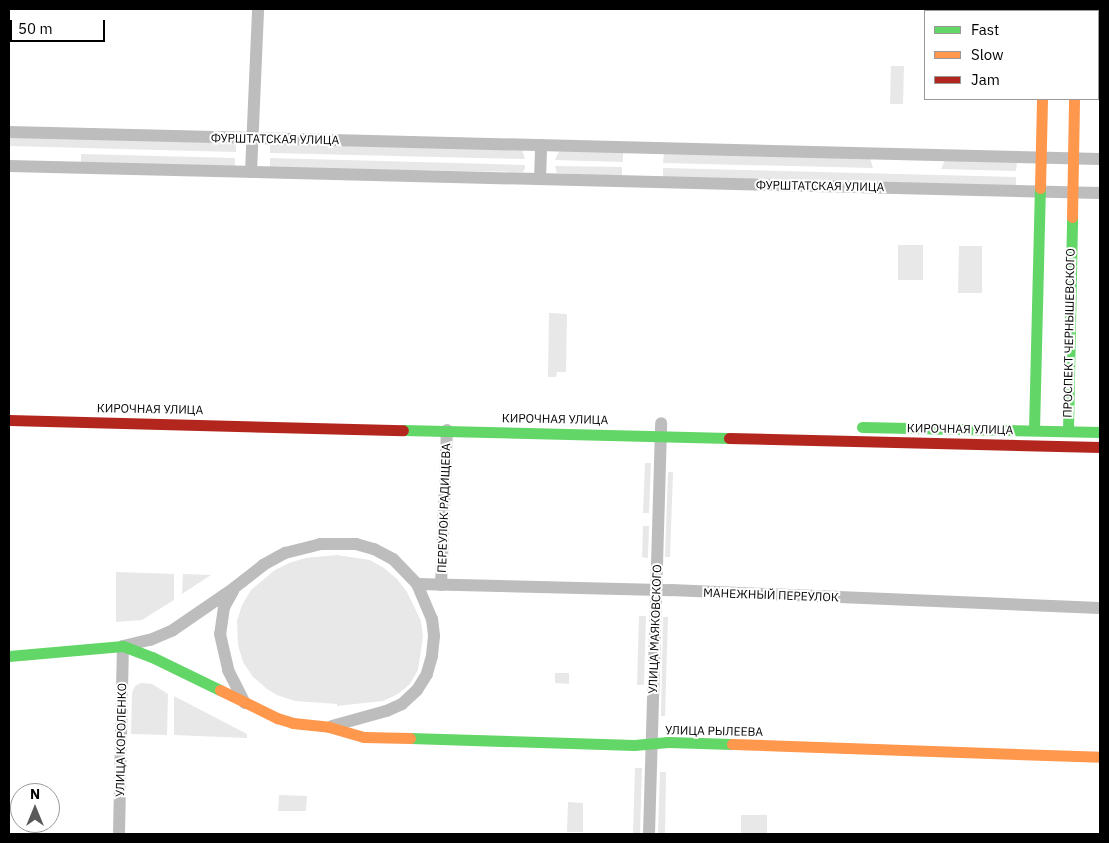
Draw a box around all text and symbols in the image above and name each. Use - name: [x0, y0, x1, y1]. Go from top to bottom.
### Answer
- scale bar: [12, 10, 108, 42]
- legend: [924, 10, 1099, 100]
- text: 50 m: [18, 19, 53, 38]
- text: Fast: [971, 20, 999, 39]
- text: Slow: [971, 45, 1004, 64]
- text: Jam: [971, 70, 1000, 89]
- street label: ФУРШТАТСКАЯ УЛИЦА: [211, 131, 339, 147]
- street label: ФУРШТАТСКАЯ УЛИЦА: [756, 178, 884, 194]
- street label: ПРОСПЕКТ ЧЕРНЫШЕВСКОГО: [1060, 248, 1078, 418]
- street label: КИРОЧНАЯ УЛИЦА: [97, 401, 203, 417]
- street label: КИРОЧНАЯ УЛИЦА: [502, 411, 608, 427]
- street label: КИРОЧНАЯ УЛИЦА: [907, 421, 1013, 437]
- street label: ПЕРЕУЛОК РАДИЩЕВА: [435, 443, 453, 573]
- street label: УЛИЦА МАЯКОВСКОГО: [646, 564, 664, 694]
- street label: МАНЕЖНЫЙ ПЕРЕУЛОК: [703, 585, 839, 605]
- street label: УЛИЦА КОРОЛЕНКО: [113, 683, 129, 797]
- street label: УЛИЦА РЫЛЕЕВА: [665, 723, 763, 739]
- north arrow: [10, 783, 60, 833]
- text: N: [30, 785, 40, 803]

